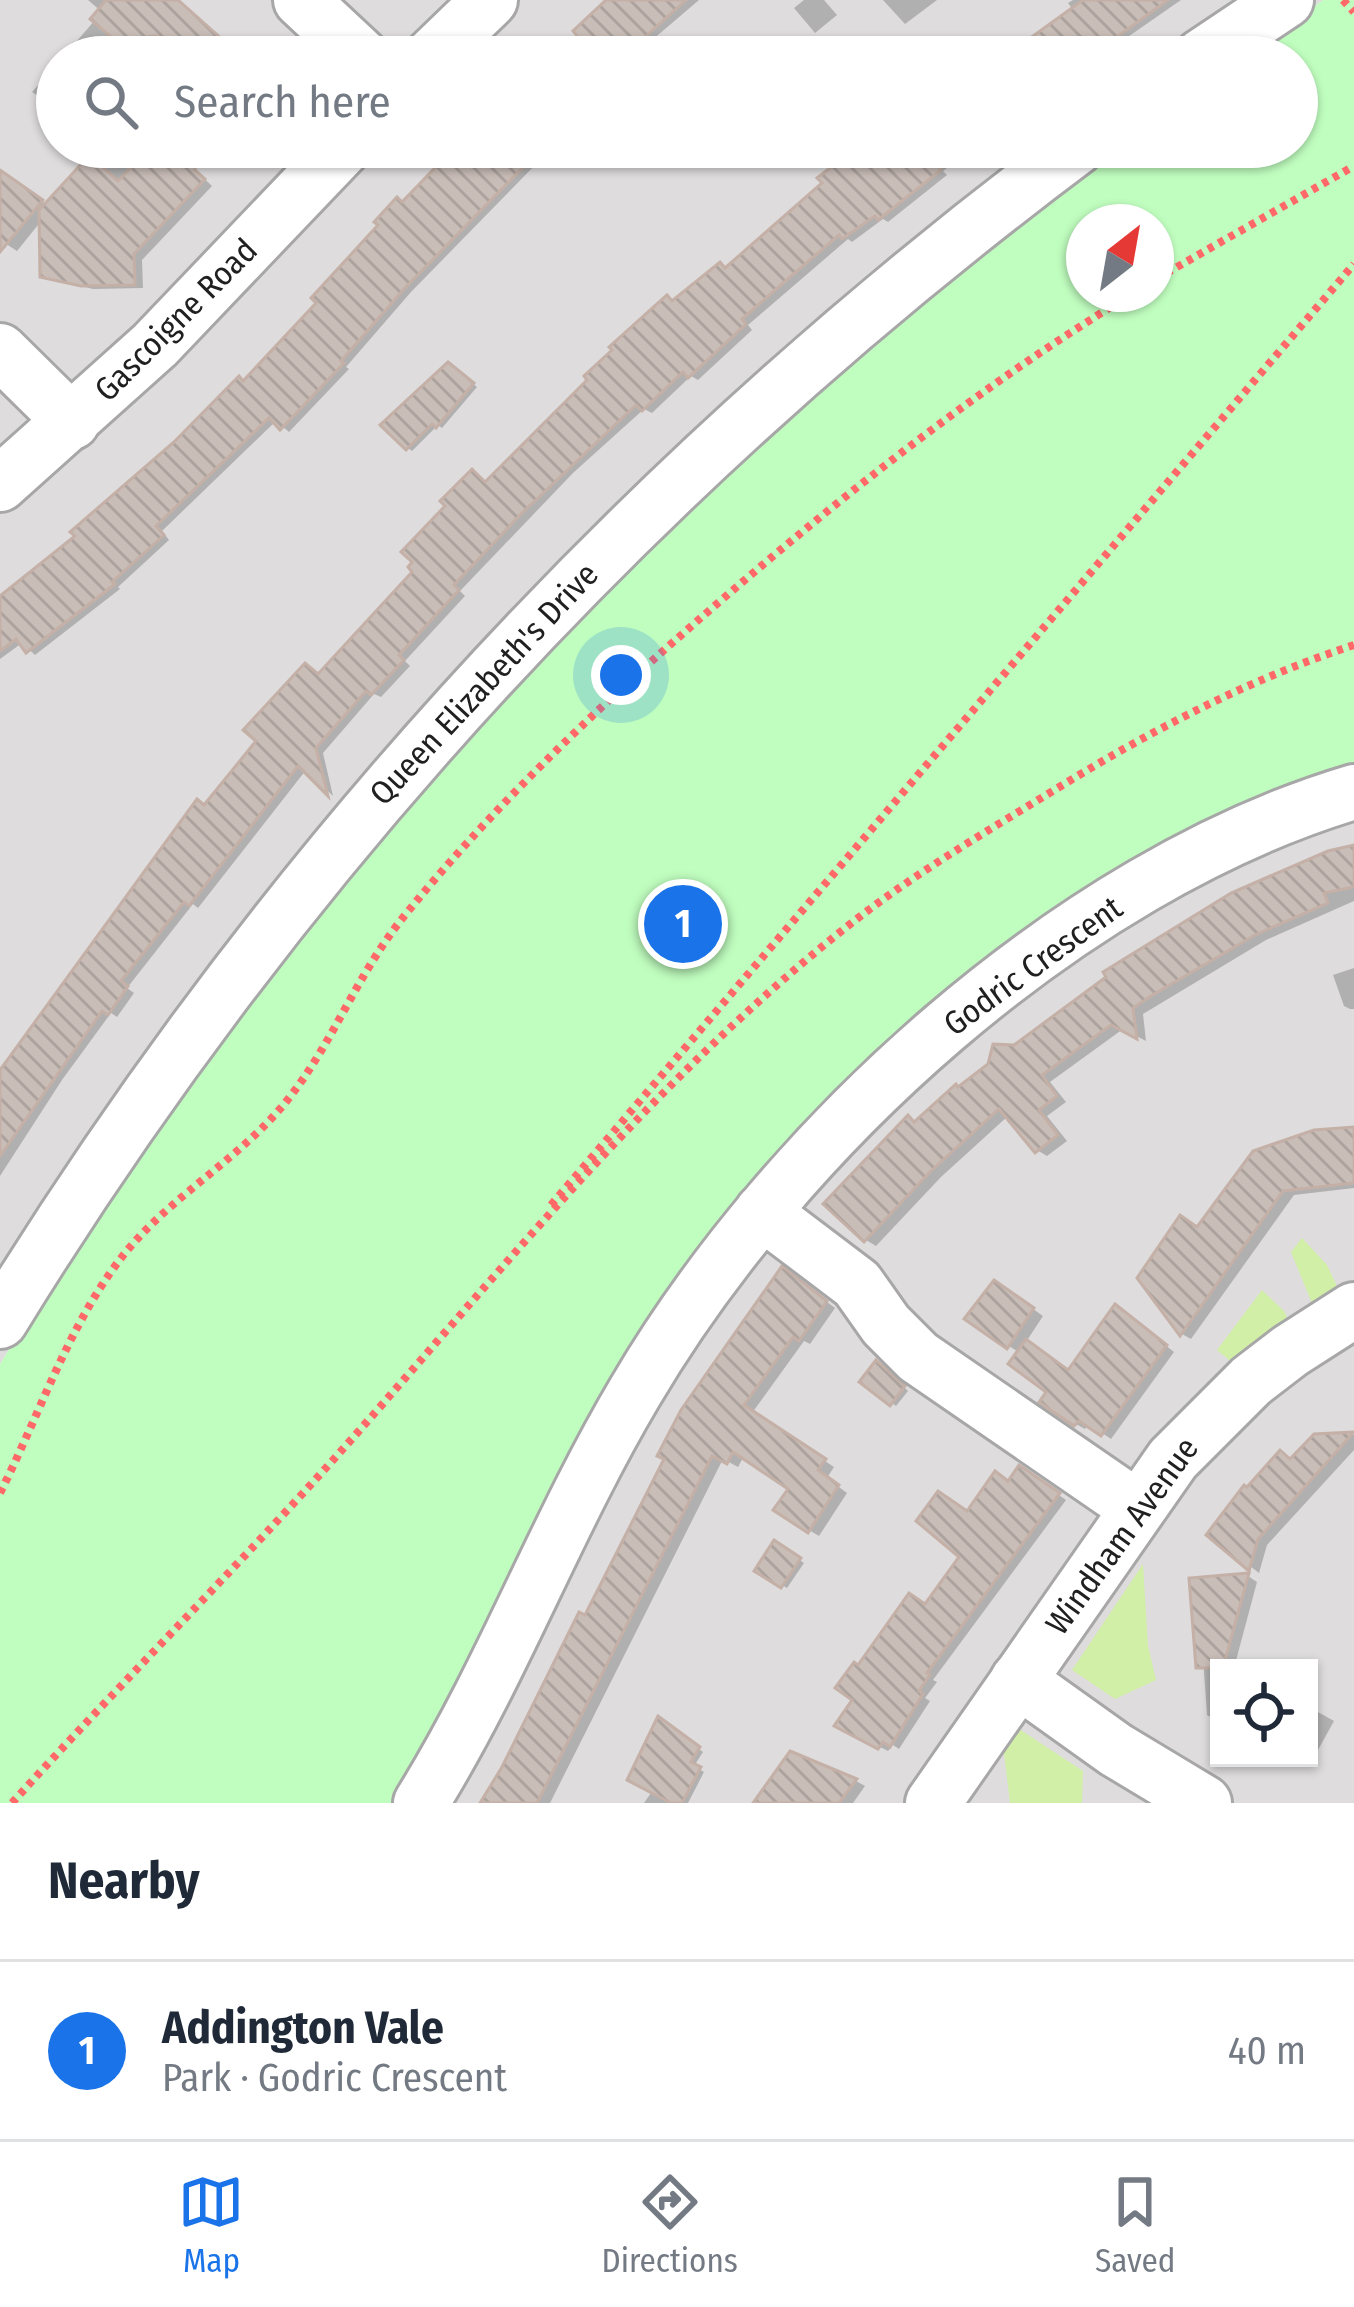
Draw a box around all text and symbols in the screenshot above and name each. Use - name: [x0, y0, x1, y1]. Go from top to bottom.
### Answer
- search box: [36, 36, 1318, 168]
- icon: search: [78, 69, 144, 135]
- text: Search here: [174, 75, 391, 129]
- north arrow: [1066, 204, 1174, 312]
- street label: Gascoigne Road: [86, 230, 266, 410]
- street label: Queen Elizabeth's Drive: [361, 555, 607, 813]
- your location: [591, 645, 651, 705]
- pin: 1: [644, 879, 722, 969]
- street label: Godric Crescent: [936, 888, 1130, 1044]
- street label: Windham Avenue: [1037, 1430, 1207, 1642]
- map controls: [1210, 1659, 1318, 1767]
- button: locate: [1210, 1659, 1318, 1767]
- text: Nearby: [48, 1850, 200, 1912]
- text: Addington Vale: [162, 2001, 444, 2055]
- text: 1: [79, 2028, 95, 2074]
- text: 40 m: [1228, 2028, 1306, 2074]
- text: Park · Godric Crescent: [162, 2055, 507, 2101]
- tab: Map: [178, 2169, 244, 2281]
- tab: Directions: [601, 2169, 738, 2281]
- tab: Saved: [1095, 2169, 1175, 2281]

